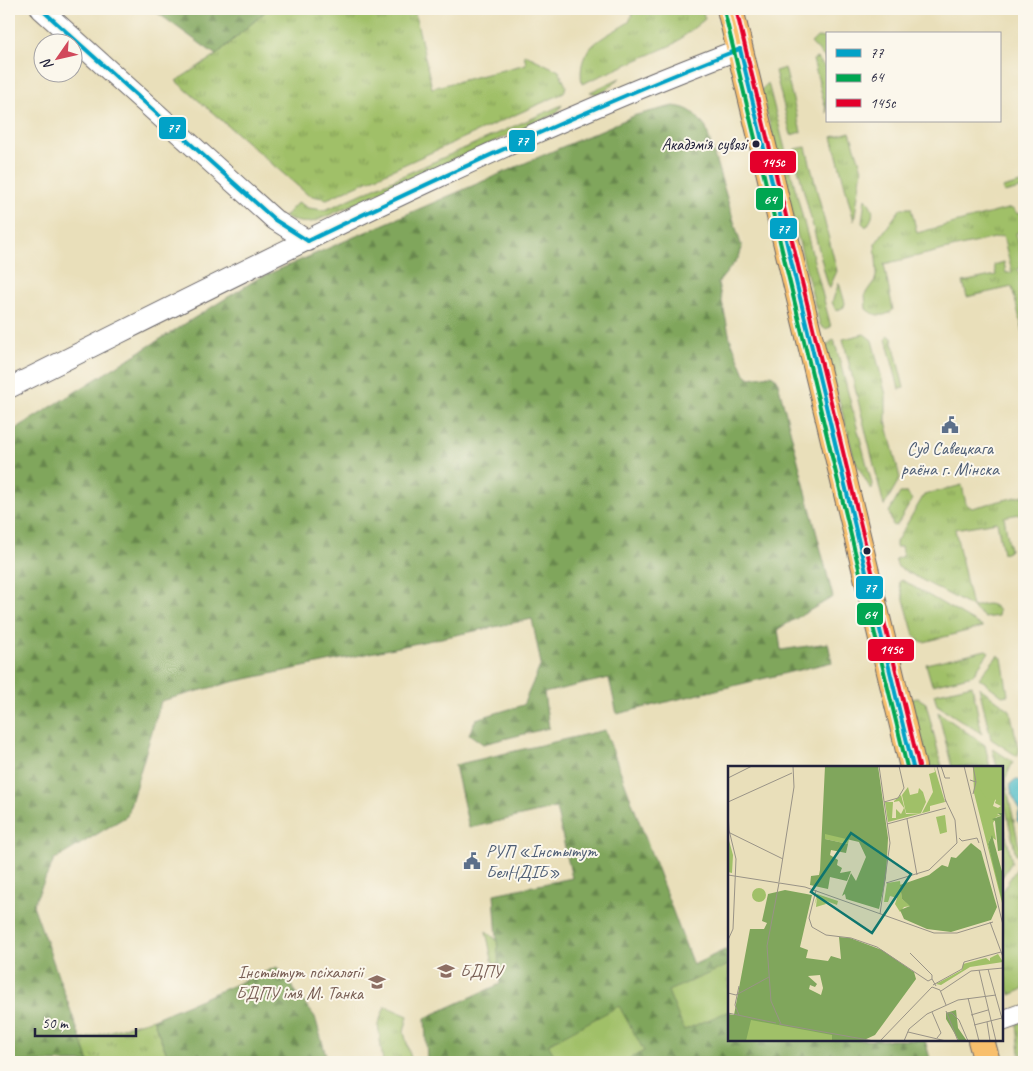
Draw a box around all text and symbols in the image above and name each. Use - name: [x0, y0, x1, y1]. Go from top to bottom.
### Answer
- north arrow: [32, 32, 82, 82]
- legend: [826, 32, 1000, 122]
- text: 77: [870, 44, 885, 63]
- text: N: [37, 55, 57, 73]
- text: 64: [870, 68, 885, 87]
- text: 145с: [870, 94, 896, 113]
- line badge: 77: [158, 116, 187, 140]
- text: 77: [167, 119, 181, 136]
- line badge: 77: [508, 129, 536, 153]
- text: 77: [516, 132, 530, 149]
- place label: Акадэмія сувязі: [661, 134, 749, 155]
- marker: Акадэмія сувязі: [751, 139, 761, 149]
- line badge: 145с: [749, 150, 797, 174]
- text: 145с: [761, 154, 786, 171]
- line badge: 64: [755, 187, 784, 211]
- text: 64: [764, 191, 778, 208]
- line badge: 77: [769, 217, 798, 240]
- text: 77: [777, 220, 791, 237]
- public building icon: Суд Савецкага раёна г. Мінска: [940, 415, 960, 435]
- place label: Суд Савецкага раёна г. Мінска: [901, 437, 1000, 480]
- unlabelled marker: [862, 546, 872, 556]
- line badge: 77: [855, 575, 884, 600]
- text: 77: [864, 579, 878, 596]
- line badge: 64: [856, 602, 884, 626]
- text: 64: [864, 606, 878, 623]
- line badge: 145с: [867, 638, 915, 662]
- text: 145с: [879, 641, 904, 658]
- inset map: [728, 766, 1003, 1041]
- place label: РУП «Інстытут БелНДІБ»: [486, 840, 598, 883]
- public building icon: РУП «Інстытут БелНДІБ»: [462, 851, 482, 871]
- place label: БДПУ: [460, 960, 505, 982]
- place label: Інстытут псіхалогіі БДПУ імя М. Танка: [236, 961, 366, 1004]
- school or university icon: БДПУ: [436, 961, 456, 981]
- school or university icon: Інстытут псіхалогіі БДПУ імя М. Танка: [367, 972, 387, 992]
- scale bar: [35, 1006, 136, 1038]
- text: 50 m: [42, 1014, 69, 1033]

